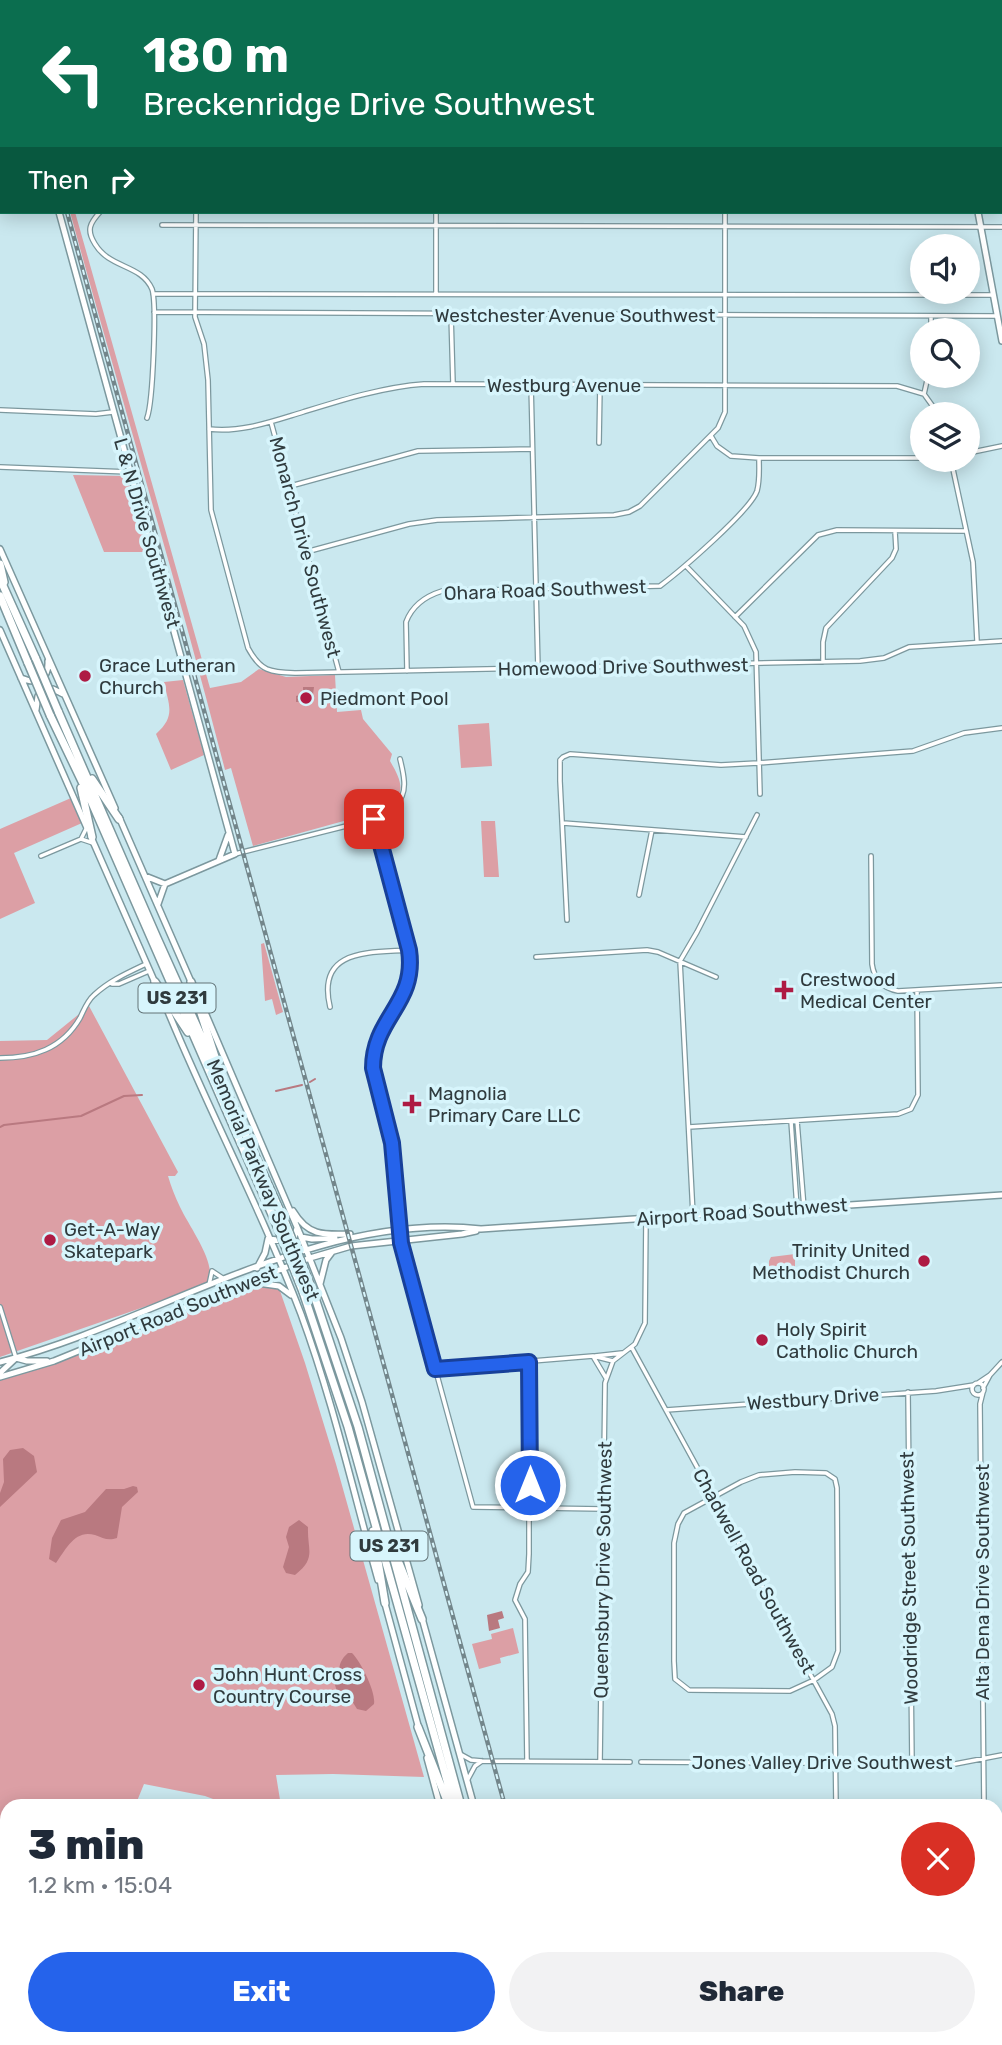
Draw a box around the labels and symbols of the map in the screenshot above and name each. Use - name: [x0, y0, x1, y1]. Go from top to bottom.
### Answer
- street label: Westchester Avenue Southwest: [435, 304, 716, 327]
- street label: Westburg Avenue: [487, 374, 641, 397]
- street label: Monarch Drive Southwest: [264, 434, 346, 661]
- street label: L & N Drive Southwest: [109, 435, 185, 631]
- street label: Ohara Road Southwest: [443, 575, 647, 605]
- street label: Homewood Drive Southwest: [498, 653, 749, 681]
- place label: Grace Lutheran Church: [99, 654, 236, 699]
- marker: Grace Lutheran Church: [77, 668, 93, 684]
- place label: Piedmont Pool: [320, 687, 449, 710]
- marker: Piedmont Pool: [298, 690, 314, 706]
- pin: [344, 789, 404, 849]
- place label: Crestwood Medical Center: [800, 968, 933, 1013]
- marker: Crestwood Medical Center: [774, 980, 794, 1000]
- road number: US 231: [138, 984, 216, 1013]
- street label: Memorial Parkway Southwest: [202, 1056, 325, 1305]
- place label: Magnolia Primary Care LLC: [428, 1082, 581, 1127]
- marker: Magnolia Primary Care LLC: [402, 1094, 422, 1114]
- street label: Airport Road Southwest: [636, 1193, 849, 1231]
- place label: Get-A-Way Skatepark: [64, 1218, 160, 1263]
- marker: Get-A-Way Skatepark: [42, 1232, 58, 1248]
- place label: Trinity United Methodist Church: [752, 1239, 910, 1284]
- marker: Trinity United Methodist Church: [916, 1253, 932, 1269]
- street label: Airport Road Southwest: [76, 1261, 281, 1361]
- place label: Holy Spirit Catholic Church: [776, 1318, 918, 1363]
- marker: Holy Spirit Catholic Church: [754, 1332, 770, 1348]
- street label: Westbury Drive: [746, 1383, 880, 1415]
- street label: Queensbury Drive Southwest: [589, 1440, 617, 1699]
- position arrow: [493, 1448, 567, 1522]
- street label: Woodridge Street Southwest: [895, 1451, 923, 1705]
- street label: Alta Dena Drive Southwest: [971, 1463, 994, 1700]
- street label: Chadwell Road Southwest: [688, 1464, 820, 1678]
- road number: US 231: [350, 1532, 428, 1560]
- place label: John Hunt Cross Country Course: [213, 1663, 362, 1708]
- marker: John Hunt Cross Country Course: [191, 1677, 207, 1693]
- street label: Jones Valley Drive Southwest: [691, 1751, 953, 1774]

